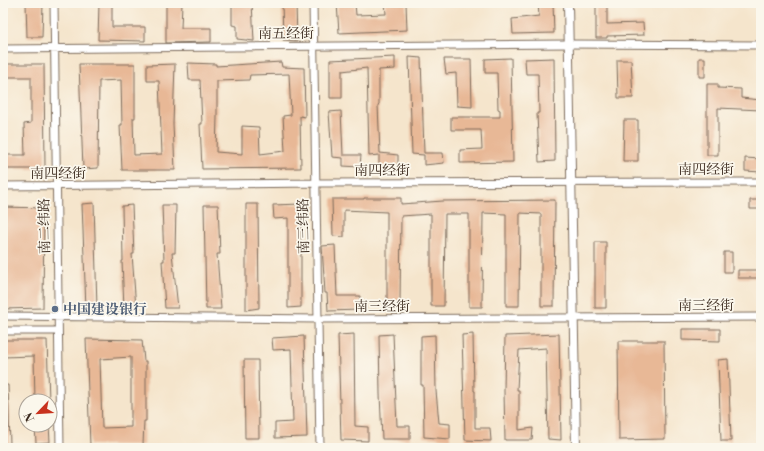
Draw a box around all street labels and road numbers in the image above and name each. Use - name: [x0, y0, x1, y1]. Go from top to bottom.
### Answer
- street label: 南五经街: [258, 25, 314, 43]
- street label: 南四经街: [678, 161, 734, 179]
- street label: 南四经街: [354, 162, 410, 180]
- street label: 南四经街: [30, 165, 86, 183]
- street label: 南二纬路: [36, 198, 54, 254]
- street label: 南三纬路: [295, 198, 313, 254]
- street label: 南三经街: [678, 297, 734, 315]
- street label: 南三经街: [354, 298, 410, 316]

